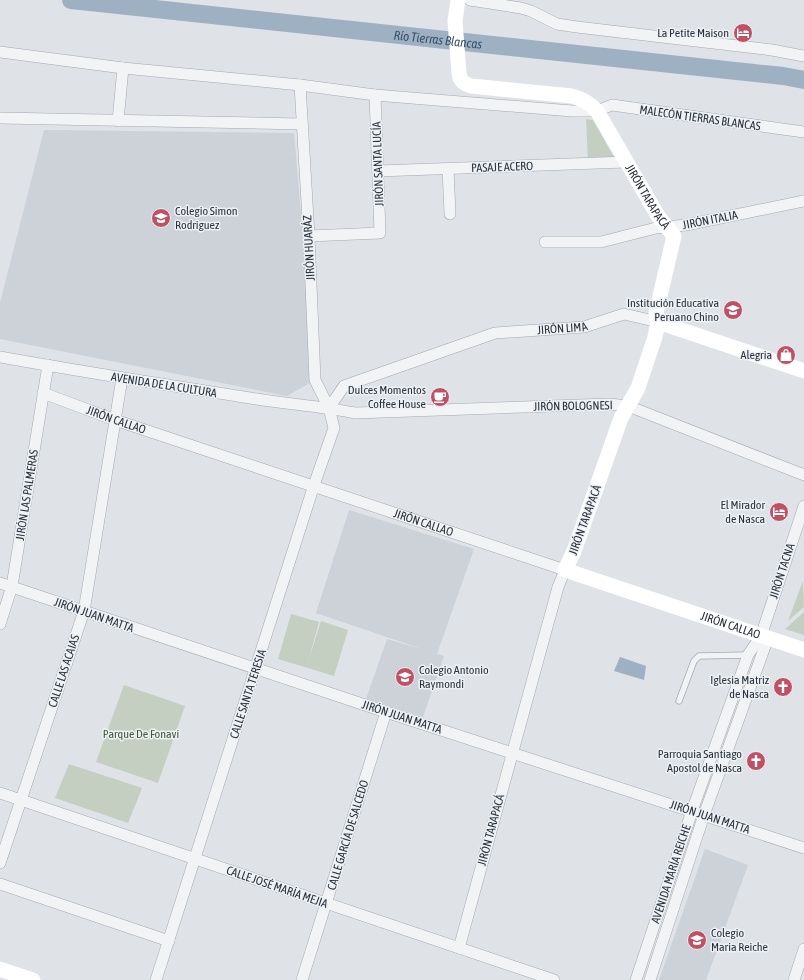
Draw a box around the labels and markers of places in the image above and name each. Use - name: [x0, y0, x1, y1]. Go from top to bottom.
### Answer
- hotel icon: La Petite Maison: [732, 22, 754, 44]
- place label: La Petite Maison: [657, 26, 729, 40]
- place label: Colegio Simon Rodriguez: [175, 204, 238, 232]
- school or university icon: Colegio Simon Rodriguez: [150, 207, 172, 229]
- place label: Institución Educativa Peruano Chino: [627, 296, 719, 324]
- school or university icon: Institución Educativa Peruano Chino: [722, 299, 744, 321]
- shop icon: Alegria: [775, 344, 797, 366]
- place label: Alegria: [741, 348, 772, 362]
- place label: Dulces Momentos Coffee House: [348, 383, 426, 411]
- cafe icon: Dulces Momentos Coffee House: [429, 386, 451, 408]
- place label: El Mirador de Nasca: [721, 498, 765, 526]
- hotel icon: El Mirador de Nasca: [768, 501, 790, 523]
- place label: Colegio Antonio Raymondi: [419, 663, 489, 691]
- school or university icon: Colegio Antonio Raymondi: [394, 666, 416, 688]
- place label: Iglesia Matriz de Nasca: [710, 673, 770, 701]
- church icon: Iglesia Matriz de Nasca: [772, 676, 794, 698]
- place label: Parroquia Santiago Apostol de Nasca: [658, 747, 742, 775]
- church icon: Parroquia Santiago Apostol de Nasca: [745, 750, 767, 772]
- place label: Colegio Maria Reiche: [711, 926, 768, 954]
- school or university icon: Colegio Maria Reiche: [686, 929, 708, 951]

